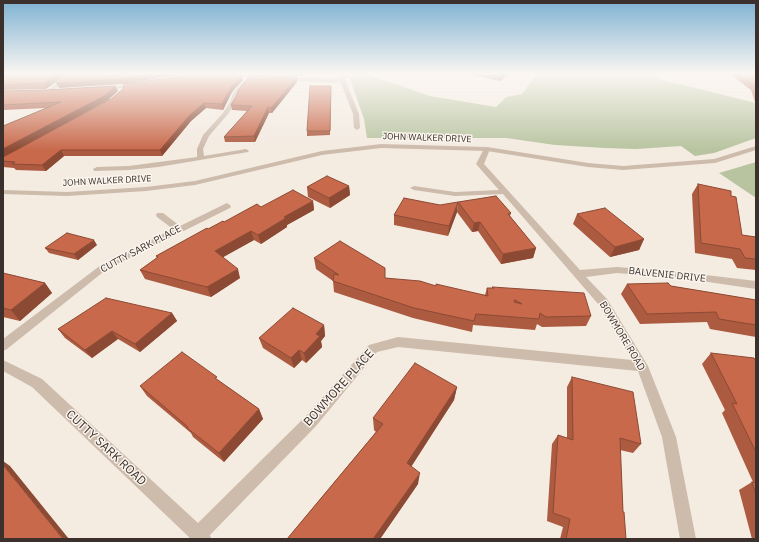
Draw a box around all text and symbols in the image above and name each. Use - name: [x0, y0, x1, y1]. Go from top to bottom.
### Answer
- street label: JOHN WALKER DRIVE: [382, 131, 472, 145]
- street label: JOHN WALKER DRIVE: [62, 173, 152, 189]
- street label: CUTTY SARK PLACE: [99, 223, 183, 275]
- street label: BALVENIE DRIVE: [628, 265, 706, 285]
- street label: BOWMORE ROAD: [597, 299, 647, 373]
- street label: BOWMORE PLACE: [301, 347, 377, 429]
- street label: CUTTY SARK ROAD: [63, 407, 149, 489]

